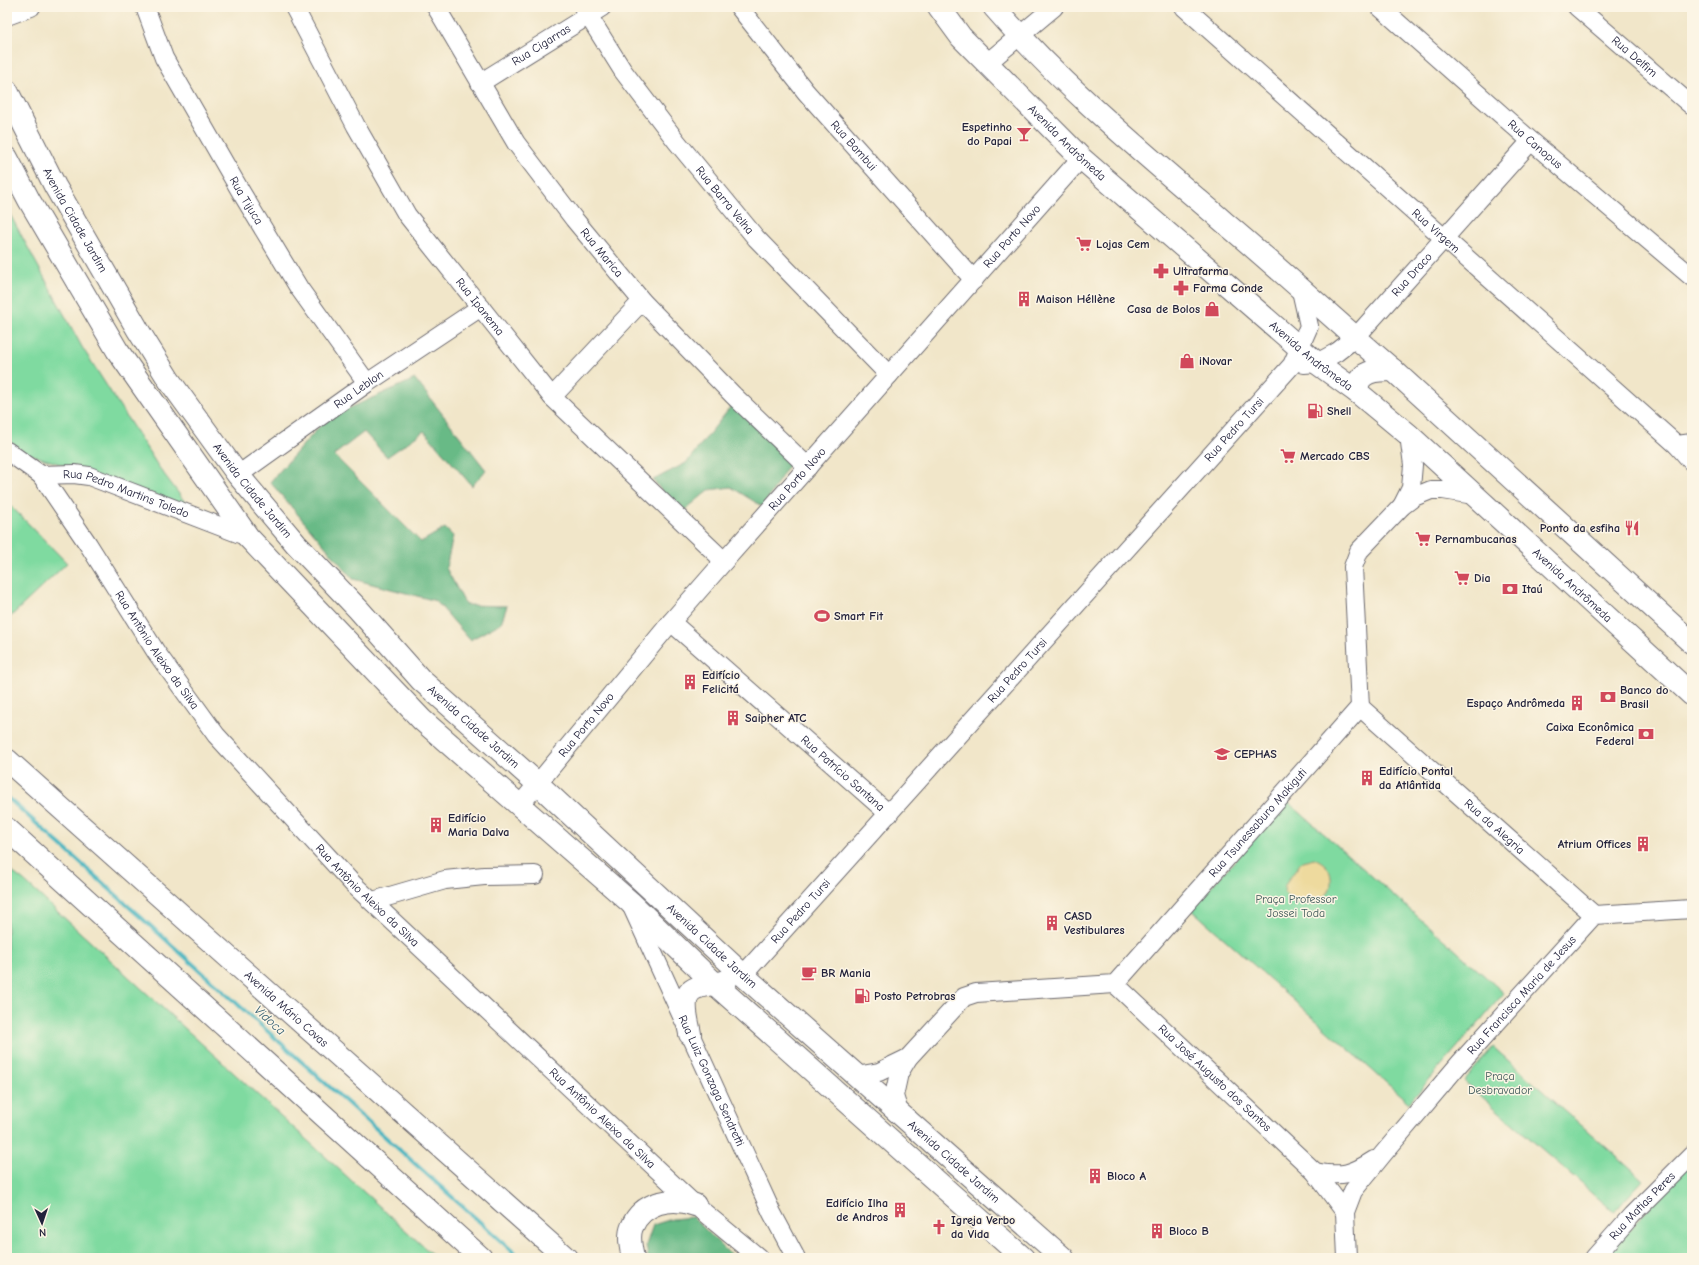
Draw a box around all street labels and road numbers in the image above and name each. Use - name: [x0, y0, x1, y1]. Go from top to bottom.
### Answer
- street label: Rua Cigarras: [509, 21, 573, 69]
- street label: Rua Delfim: [1609, 33, 1660, 80]
- street label: Avenida Andrômeda: [1025, 102, 1109, 184]
- street label: Rua Canopus: [1505, 117, 1565, 171]
- street label: Rua Bambui: [828, 118, 880, 173]
- street label: Rua Barra Velha: [693, 163, 757, 237]
- street label: Avenida Cidade Jardim: [40, 166, 110, 275]
- street label: Rua Tijuca: [227, 174, 266, 227]
- street label: Rua Porto Novo: [980, 202, 1043, 271]
- street label: Rua Virgem: [1409, 206, 1463, 256]
- street label: Rua Marica: [578, 225, 626, 280]
- street label: Rua Draco: [1389, 250, 1435, 299]
- street label: Rua Ipanema: [453, 275, 507, 338]
- street label: Avenida Andrômeda: [1267, 318, 1355, 393]
- street label: Rua Leblon: [331, 367, 386, 411]
- street label: Rua Pedro Tursi: [1201, 394, 1267, 465]
- street label: Avenida Cidade Jardim: [210, 440, 295, 541]
- street label: Rua Porto Novo: [765, 444, 829, 513]
- street label: Rua Pedro Martins Toledo: [63, 467, 191, 521]
- street label: Avenida Andrômeda: [1530, 545, 1615, 625]
- street label: Rua Antônio Aleixo da Silva: [112, 588, 202, 712]
- street label: Rua Pedro Tursi: [985, 635, 1050, 705]
- street label: Avenida Cidade Jardim: [425, 682, 522, 771]
- street label: Rua Porto Novo: [555, 690, 617, 760]
- street label: Rua Patrício Santana: [798, 733, 888, 814]
- street label: Rua Tsunessaburo Makiguti: [1206, 765, 1310, 880]
- street label: Rua da Alegria: [1462, 796, 1528, 857]
- street label: Rua Antônio Aleixo da Silva: [313, 841, 422, 949]
- street label: Rua Pedro Tursi: [768, 876, 833, 946]
- street label: Avenida Cidade Jardim: [664, 901, 760, 991]
- street label: Rua Francisca Maria de Jesus: [1464, 933, 1579, 1057]
- street label: Avenida Mário Covas: [241, 968, 331, 1050]
- street label: Rua Luiz Gonzaga Sendretti: [675, 1013, 748, 1148]
- street label: Rua José Augusto dos Santos: [1155, 1021, 1274, 1134]
- street label: Rua Antônio Aleixo da Silva: [547, 1065, 658, 1171]
- street label: Avenida Cidade Jardim: [905, 1117, 1003, 1206]
- street label: Rua Matias Peres: [1606, 1169, 1678, 1243]

